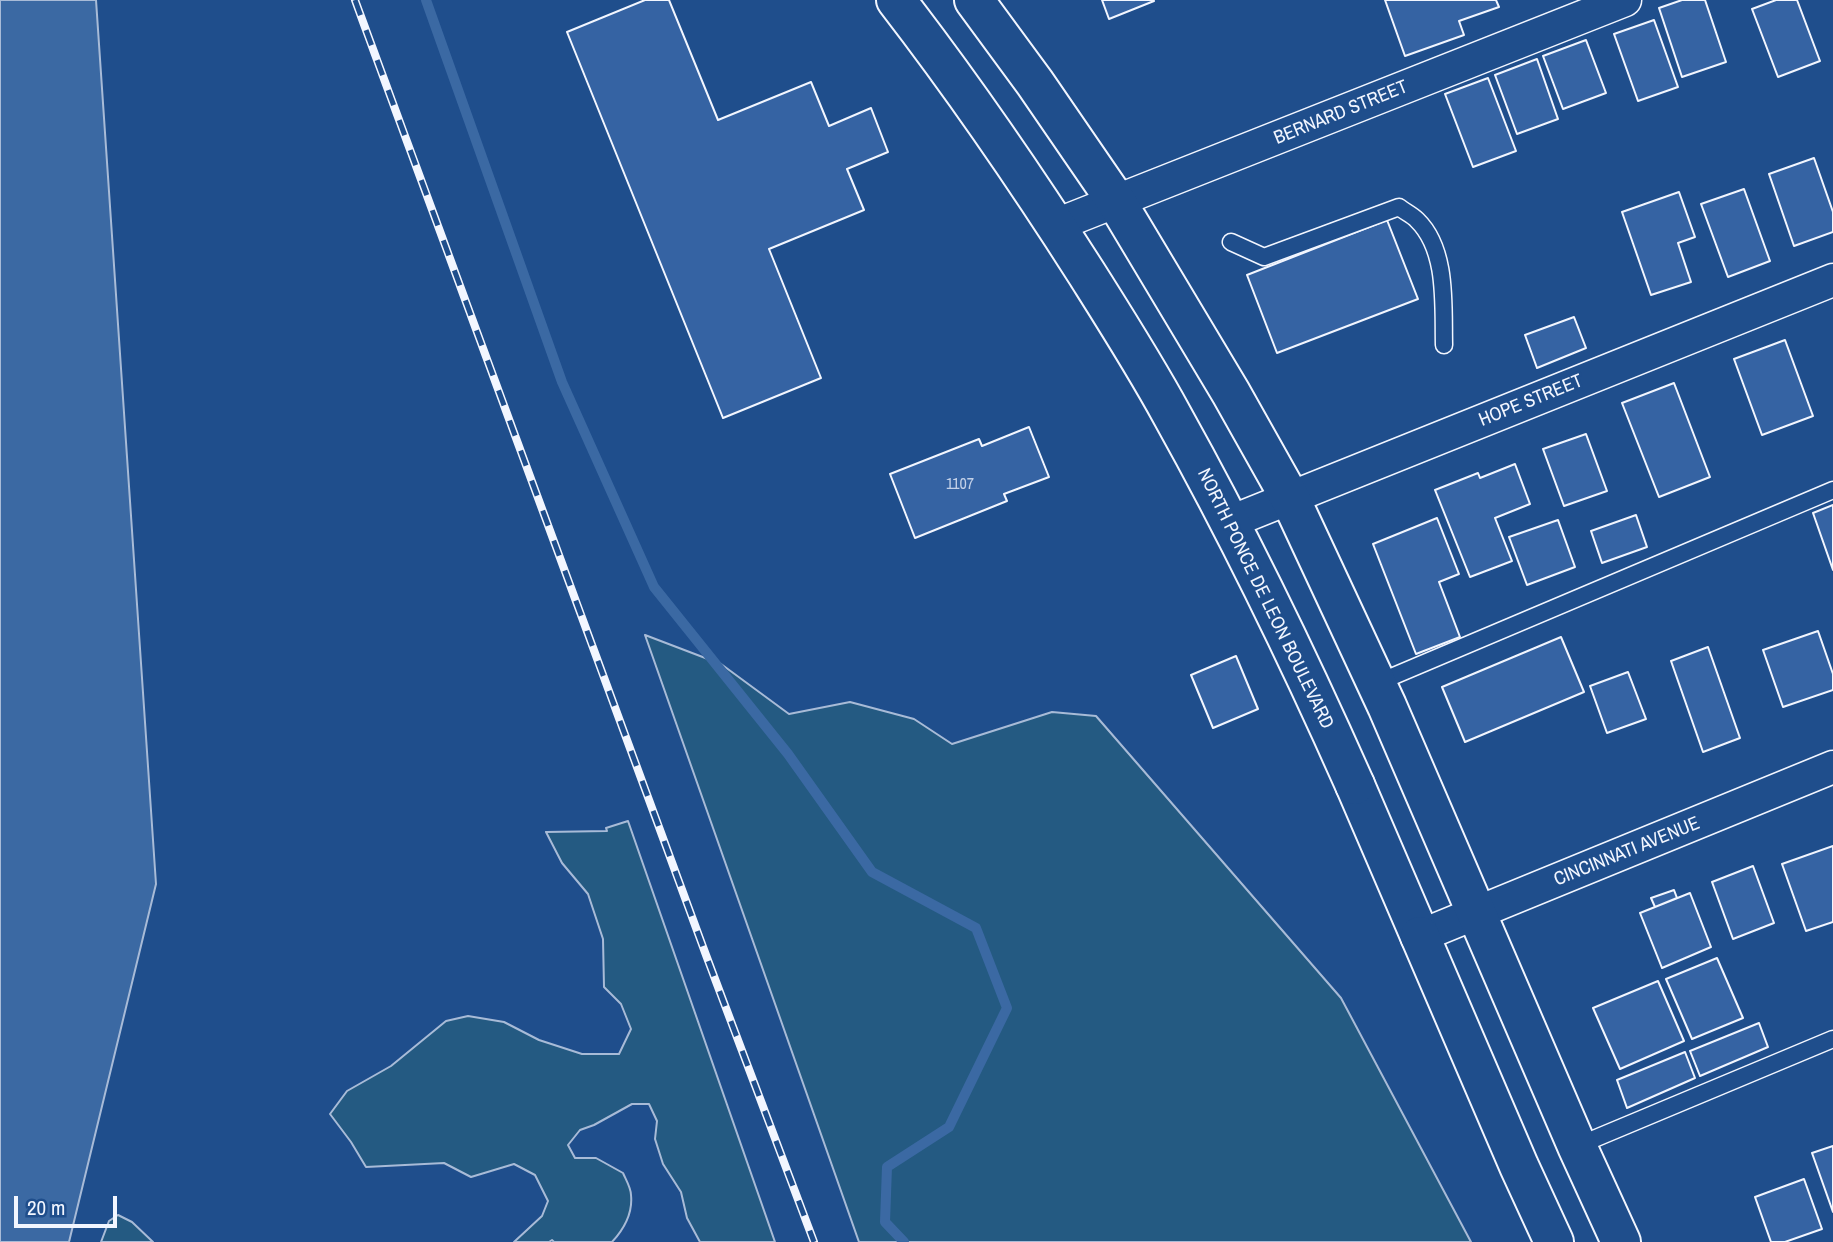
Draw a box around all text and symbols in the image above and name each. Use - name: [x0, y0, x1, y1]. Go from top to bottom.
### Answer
- street label: BERNARD STREET: [1271, 76, 1411, 150]
- street label: HOPE STREET: [1476, 370, 1586, 432]
- street label: NORTH PONCE DE LEON BOULEVARD: [1192, 465, 1338, 733]
- house number: 1107: [946, 475, 974, 495]
- street label: CINCINNATI AVENUE: [1551, 812, 1703, 892]
- scale bar: [18, 1182, 121, 1226]
- text: 20 m: [27, 1193, 65, 1222]

